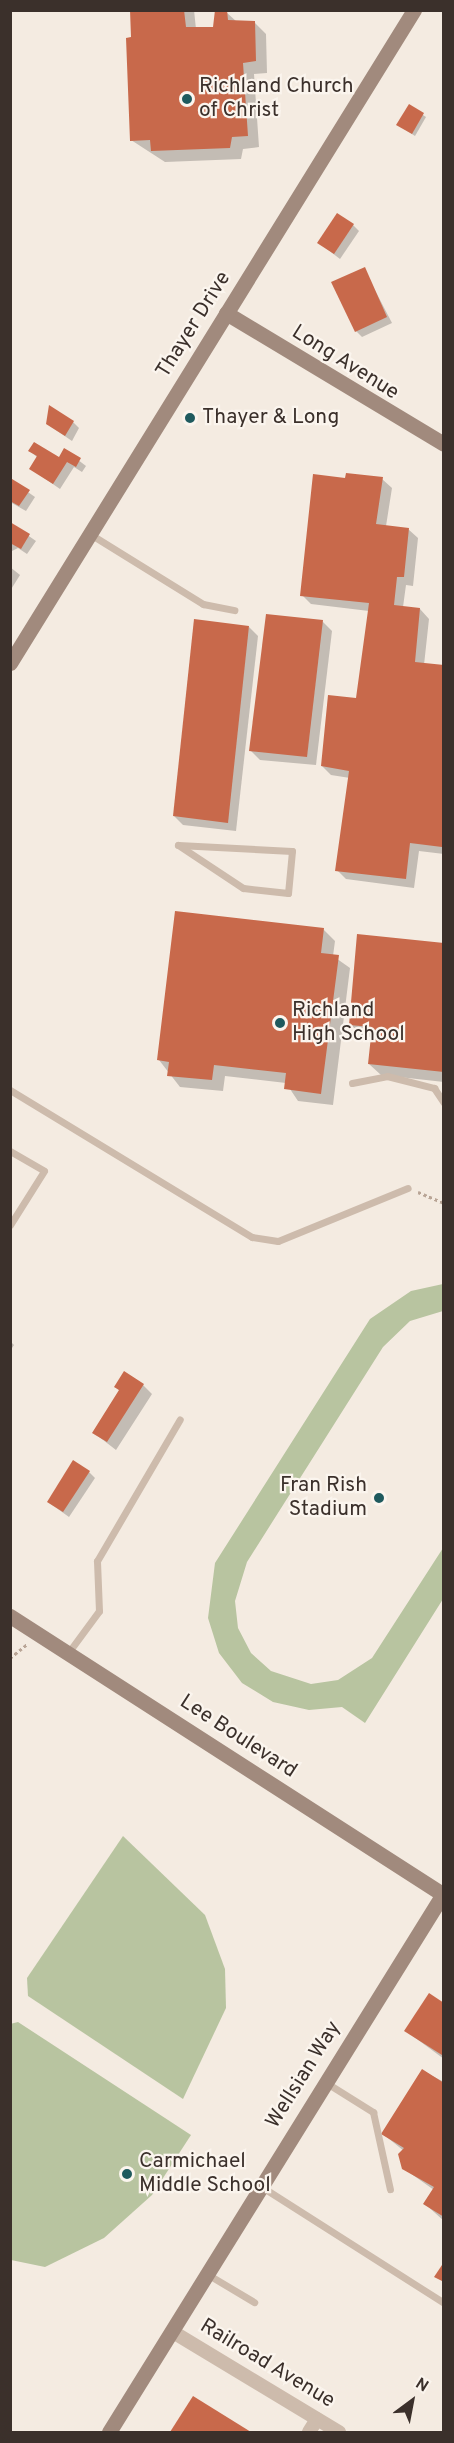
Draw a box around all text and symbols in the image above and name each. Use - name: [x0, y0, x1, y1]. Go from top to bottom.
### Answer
- place label: Richland Church of Christ: [199, 74, 354, 124]
- marker: Richland Church of Christ: [180, 92, 194, 106]
- street label: Thayer Drive: [151, 267, 237, 383]
- street label: Long Avenue: [286, 320, 404, 406]
- place label: Thayer & Long: [202, 405, 339, 431]
- marker: Thayer & Long: [183, 411, 197, 425]
- place label: Richland High School: [292, 998, 405, 1048]
- marker: Richland High School: [273, 1016, 287, 1030]
- place label: Fran Rish Stadium: [280, 1473, 367, 1523]
- marker: Fran Rish Stadium: [372, 1491, 386, 1505]
- street label: Lee Boulevard: [175, 1690, 301, 1784]
- street label: Wellsian Way: [261, 2017, 347, 2133]
- place label: Carmichael Middle School: [139, 2149, 271, 2199]
- marker: Carmichael Middle School: [120, 2167, 134, 2181]
- street label: Railroad Avenue: [195, 2314, 339, 2414]
- north arrow: [382, 2371, 442, 2431]
- text: N: [411, 2374, 432, 2397]

